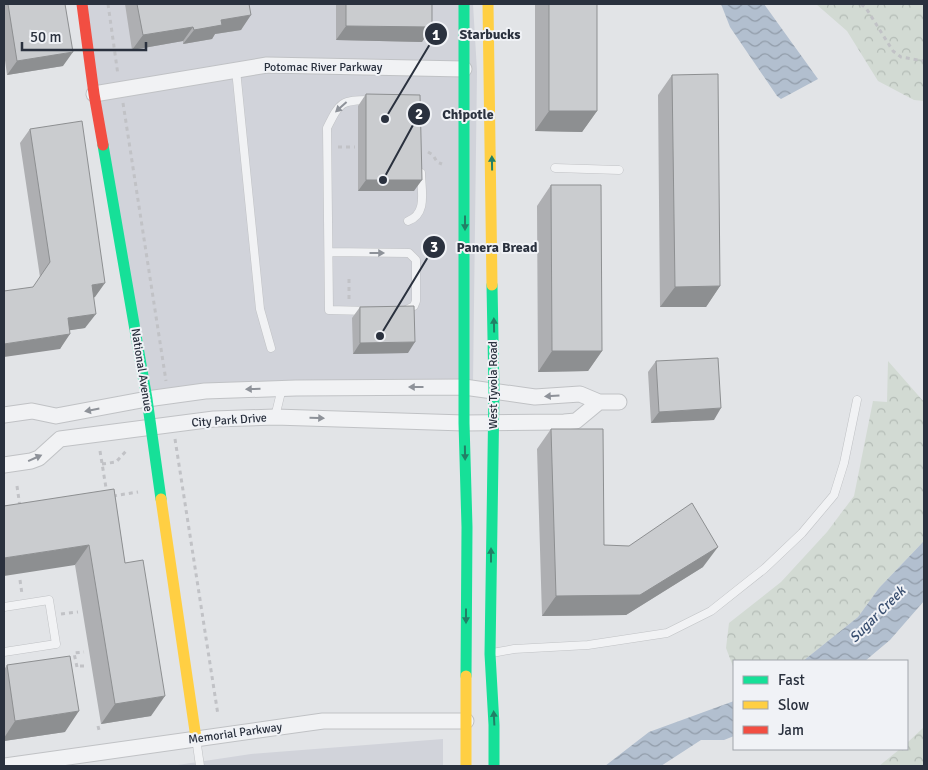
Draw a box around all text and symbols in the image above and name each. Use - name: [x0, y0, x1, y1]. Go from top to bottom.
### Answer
- scale bar: [22, 20, 146, 52]
- callout: Starbucks: [424, 20, 530, 49]
- text: 1: [432, 26, 440, 44]
- text: Starbucks: [459, 26, 521, 43]
- text: 50 m: [30, 28, 61, 46]
- street label: Potomac River Parkway: [264, 60, 383, 75]
- callout: Chipotle: [407, 100, 503, 129]
- one-way arrow: [335, 101, 347, 112]
- text: 2: [415, 105, 423, 123]
- text: Chipotle: [442, 106, 494, 123]
- one-way arrow: [487, 154, 495, 170]
- one-way arrow: [461, 215, 469, 231]
- callout: Panera Bread: [421, 232, 547, 261]
- text: 3: [430, 238, 438, 256]
- text: Panera Bread: [457, 239, 538, 256]
- one-way arrow: [370, 249, 386, 257]
- one-way arrow: [490, 317, 498, 333]
- street label: National Avenue: [128, 327, 156, 413]
- street label: West Tyvola Road: [486, 341, 501, 429]
- one-way arrow: [407, 383, 423, 391]
- one-way arrow: [245, 385, 261, 393]
- one-way arrow: [543, 393, 559, 401]
- one-way arrow: [84, 406, 100, 414]
- street label: City Park Drive: [191, 410, 267, 431]
- one-way arrow: [309, 414, 325, 422]
- one-way arrow: [461, 446, 469, 462]
- one-way arrow: [28, 454, 42, 462]
- one-way arrow: [487, 547, 495, 563]
- water label: Sugar Creek: [846, 581, 910, 646]
- one-way arrow: [462, 608, 470, 624]
- legend: [733, 660, 908, 750]
- text: Fast: [778, 671, 805, 689]
- text: Slow: [778, 696, 809, 714]
- one-way arrow: [489, 709, 497, 725]
- street label: Memorial Parkway: [187, 719, 283, 748]
- text: Jam: [778, 721, 804, 739]

